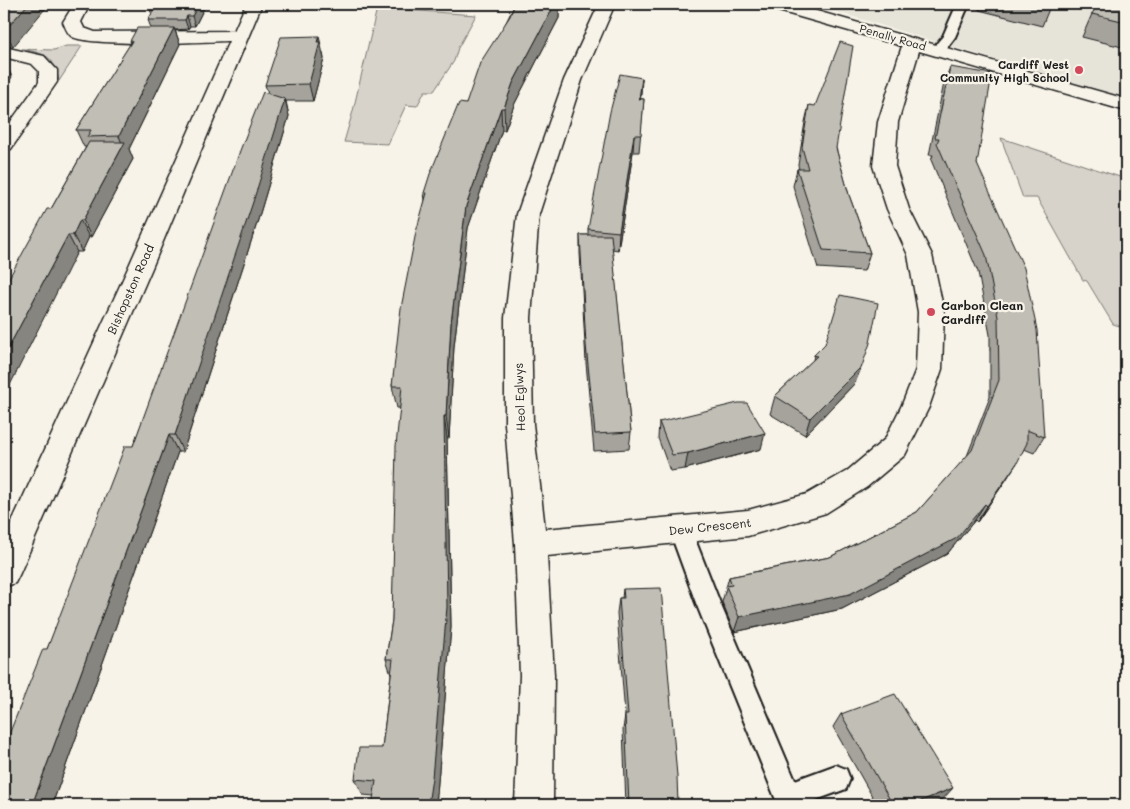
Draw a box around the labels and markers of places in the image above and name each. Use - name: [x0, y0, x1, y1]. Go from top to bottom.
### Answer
- place label: Cardiff West Community High School: [940, 57, 1069, 85]
- marker: Cardiff West Community High School: [1073, 64, 1085, 76]
- place label: Carbon Clean Cardiff: [941, 297, 1023, 327]
- marker: Carbon Clean Cardiff: [925, 306, 937, 318]

